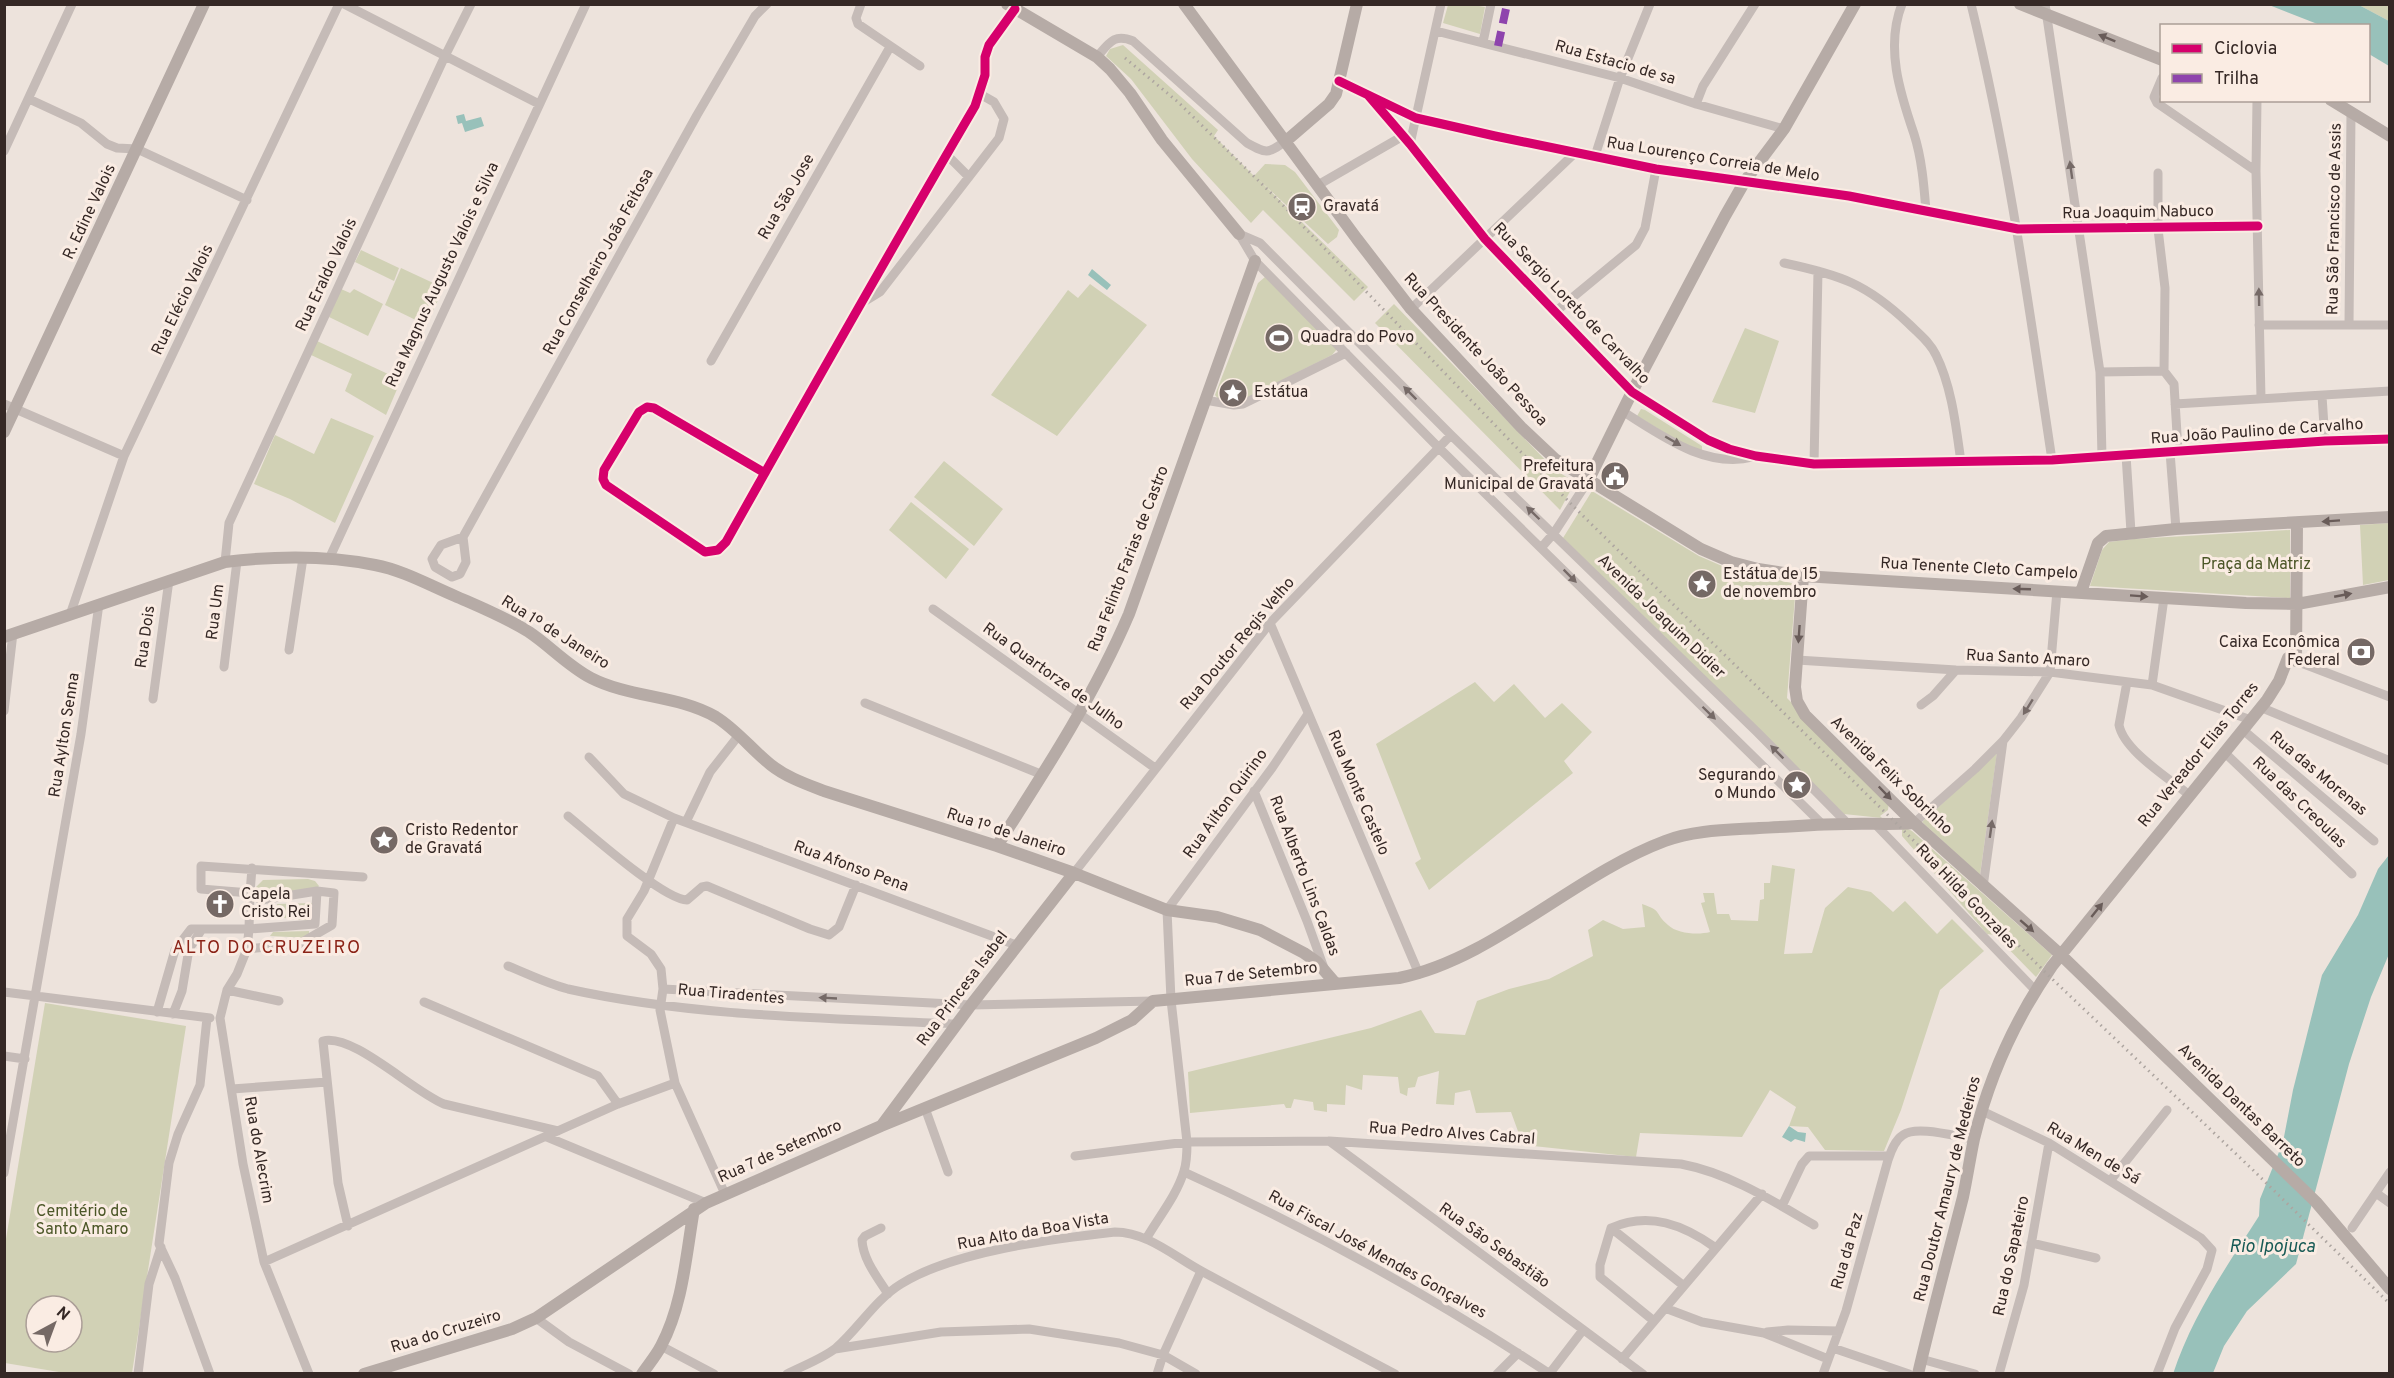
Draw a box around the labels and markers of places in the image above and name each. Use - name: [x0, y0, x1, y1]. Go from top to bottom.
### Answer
- station icon: Gravatá: [1286, 191, 1318, 223]
- place label: Gravatá: [1323, 197, 1379, 217]
- sports icon: Quadra do Povo: [1263, 322, 1295, 354]
- place label: Quadra do Povo: [1300, 328, 1414, 348]
- place icon: Estátua: [1217, 377, 1249, 409]
- place label: Estátua: [1254, 383, 1308, 403]
- place label: Prefeitura Municipal de Gravatá: [1444, 457, 1594, 495]
- public building icon: Prefeitura Municipal de Gravatá: [1599, 460, 1631, 492]
- place label: Estátua de 15 de novembro: [1723, 565, 1818, 603]
- place icon: Estátua de 15 de novembro: [1686, 568, 1718, 600]
- place label: Caixa Econômica Federal: [2219, 633, 2340, 671]
- bank icon: Caixa Econômica Federal: [2345, 636, 2377, 668]
- place label: Segurando o Mundo: [1698, 766, 1776, 804]
- place icon: Segurando o Mundo: [1781, 769, 1813, 801]
- place label: Cristo Redentor de Gravatá: [405, 821, 518, 859]
- place icon: Cristo Redentor de Gravatá: [368, 824, 400, 856]
- place label: Capela Cristo Rei: [241, 885, 310, 923]
- church icon: Capela Cristo Rei: [204, 888, 236, 920]

